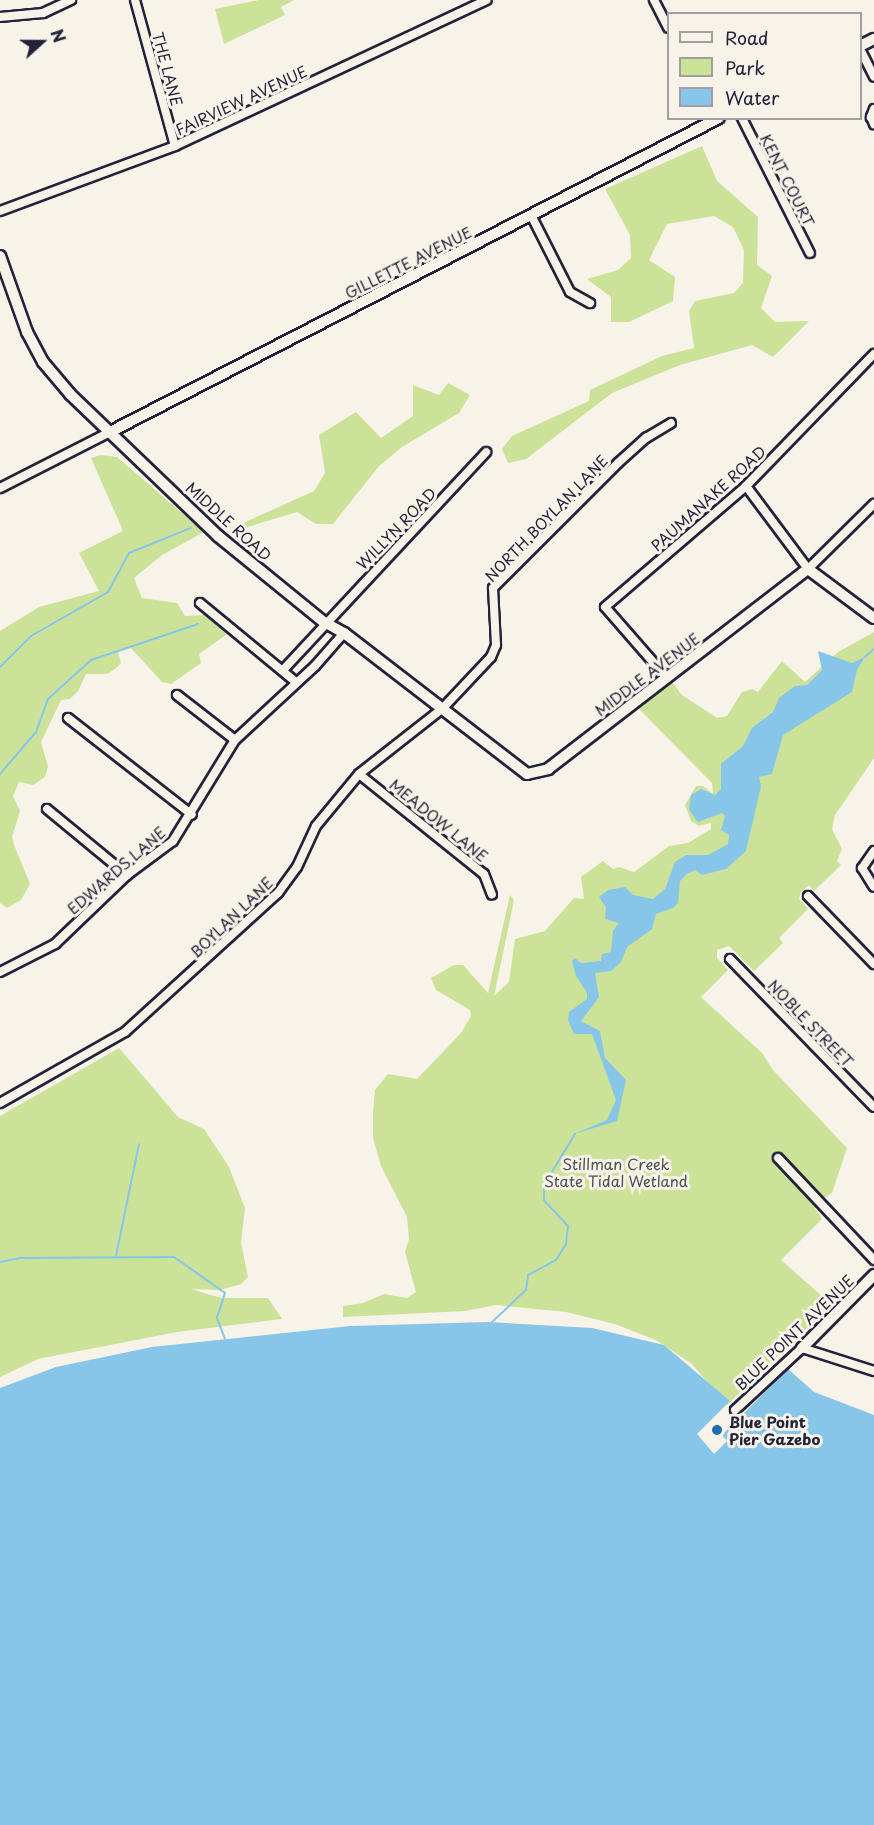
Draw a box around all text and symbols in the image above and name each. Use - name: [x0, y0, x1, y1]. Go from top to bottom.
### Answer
- north arrow: [12, 12, 72, 72]
- legend: [667, 12, 862, 120]
- text: Road: [725, 24, 769, 51]
- text: N: [45, 25, 72, 46]
- street label: THE LANE: [149, 30, 187, 108]
- text: Park: [725, 54, 765, 81]
- street label: FAIRVIEW AVENUE: [173, 62, 309, 138]
- text: Water: [725, 84, 779, 111]
- street label: KENT COURT: [757, 131, 819, 229]
- street label: GILLETTE AVENUE: [341, 222, 475, 302]
- street label: PAUMANAKE ROAD: [647, 441, 769, 555]
- street label: NORTH BOYLAN LANE: [481, 451, 611, 585]
- street label: MIDDLE ROAD: [182, 477, 276, 565]
- street label: WILLYN ROAD: [352, 483, 440, 573]
- street label: MIDDLE AVENUE: [591, 628, 703, 720]
- street label: MEADOW LANE: [387, 775, 491, 865]
- street label: EDWARDS LANE: [63, 823, 169, 917]
- street label: BOYLAN LANE: [186, 873, 276, 961]
- street label: NOBLE STREET: [764, 975, 858, 1071]
- park label: Stillman Creek State Tidal Wetland: [543, 1154, 689, 1189]
- street label: BLUE POINT AVENUE: [731, 1270, 857, 1394]
- place label: Blue Point Pier Gazebo: [729, 1412, 821, 1447]
- marker: Blue Point Pier Gazebo: [710, 1423, 724, 1437]

